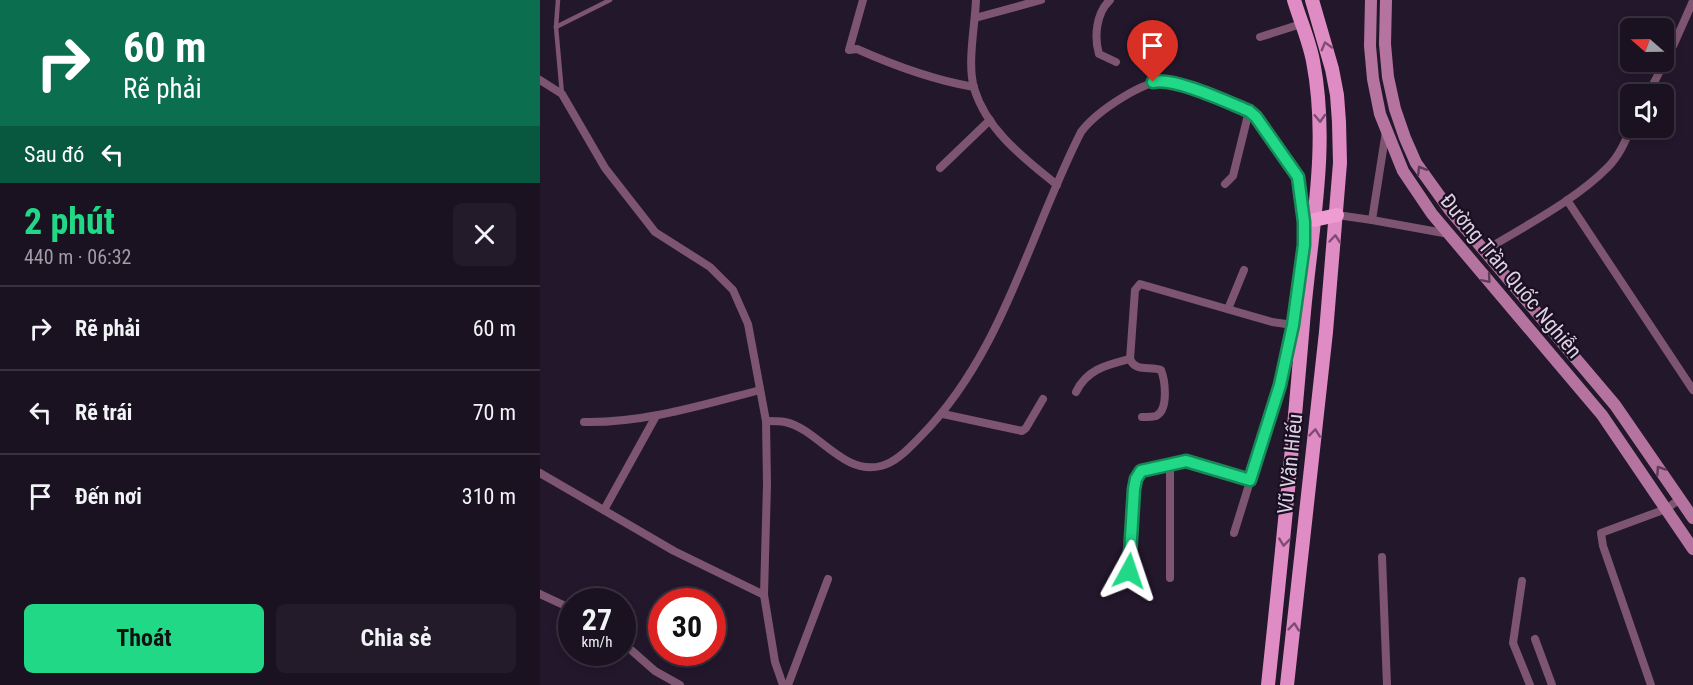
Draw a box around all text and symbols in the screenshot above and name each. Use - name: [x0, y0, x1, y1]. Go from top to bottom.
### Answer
- north arrow: [1620, 18, 1674, 72]
- map controls: [1620, 18, 1674, 138]
- pin: [1127, 20, 1178, 82]
- text: 60 m: [123, 23, 206, 72]
- icon: right: [24, 24, 102, 102]
- icon: arrive: [1136, 29, 1169, 62]
- one-way arrow: [1321, 41, 1333, 52]
- text: Rẽ phải: [123, 73, 202, 105]
- button: sound: [1620, 84, 1674, 138]
- one-way arrow: [1313, 114, 1326, 123]
- icon: left: [96, 138, 129, 171]
- text: Sau đó: [24, 142, 84, 167]
- one-way arrow: [1417, 166, 1428, 177]
- street label: Đường Trần Quốc Nghiễn: [1435, 189, 1587, 363]
- text: 2 phút: [24, 201, 115, 243]
- button: close: [453, 203, 516, 266]
- one-way arrow: [1328, 235, 1341, 244]
- text: 440 m · 06:32: [24, 245, 131, 269]
- one-way arrow: [1480, 272, 1491, 283]
- icon: right: [24, 312, 57, 345]
- text: Rẽ phải: [75, 316, 140, 341]
- text: 60 m: [473, 316, 516, 341]
- icon: left: [24, 396, 57, 429]
- text: Rẽ trái: [75, 400, 132, 425]
- text: 70 m: [473, 400, 516, 425]
- street label: Vũ Văn Hiếu: [1273, 413, 1307, 515]
- one-way arrow: [1308, 429, 1321, 438]
- one-way arrow: [1656, 465, 1667, 476]
- icon: arrive: [24, 480, 57, 513]
- text: Đến nơi: [75, 484, 142, 509]
- text: 310 m: [462, 484, 516, 509]
- one-way arrow: [1278, 538, 1291, 547]
- position arrow: [1097, 539, 1161, 603]
- speed limit sign: 30: [648, 588, 726, 666]
- text: 27: [582, 602, 612, 637]
- button: Thoát: [24, 604, 264, 673]
- button: Chia sẻ: [276, 604, 516, 673]
- one-way arrow: [1287, 622, 1299, 631]
- text: km/h: [582, 633, 612, 651]

